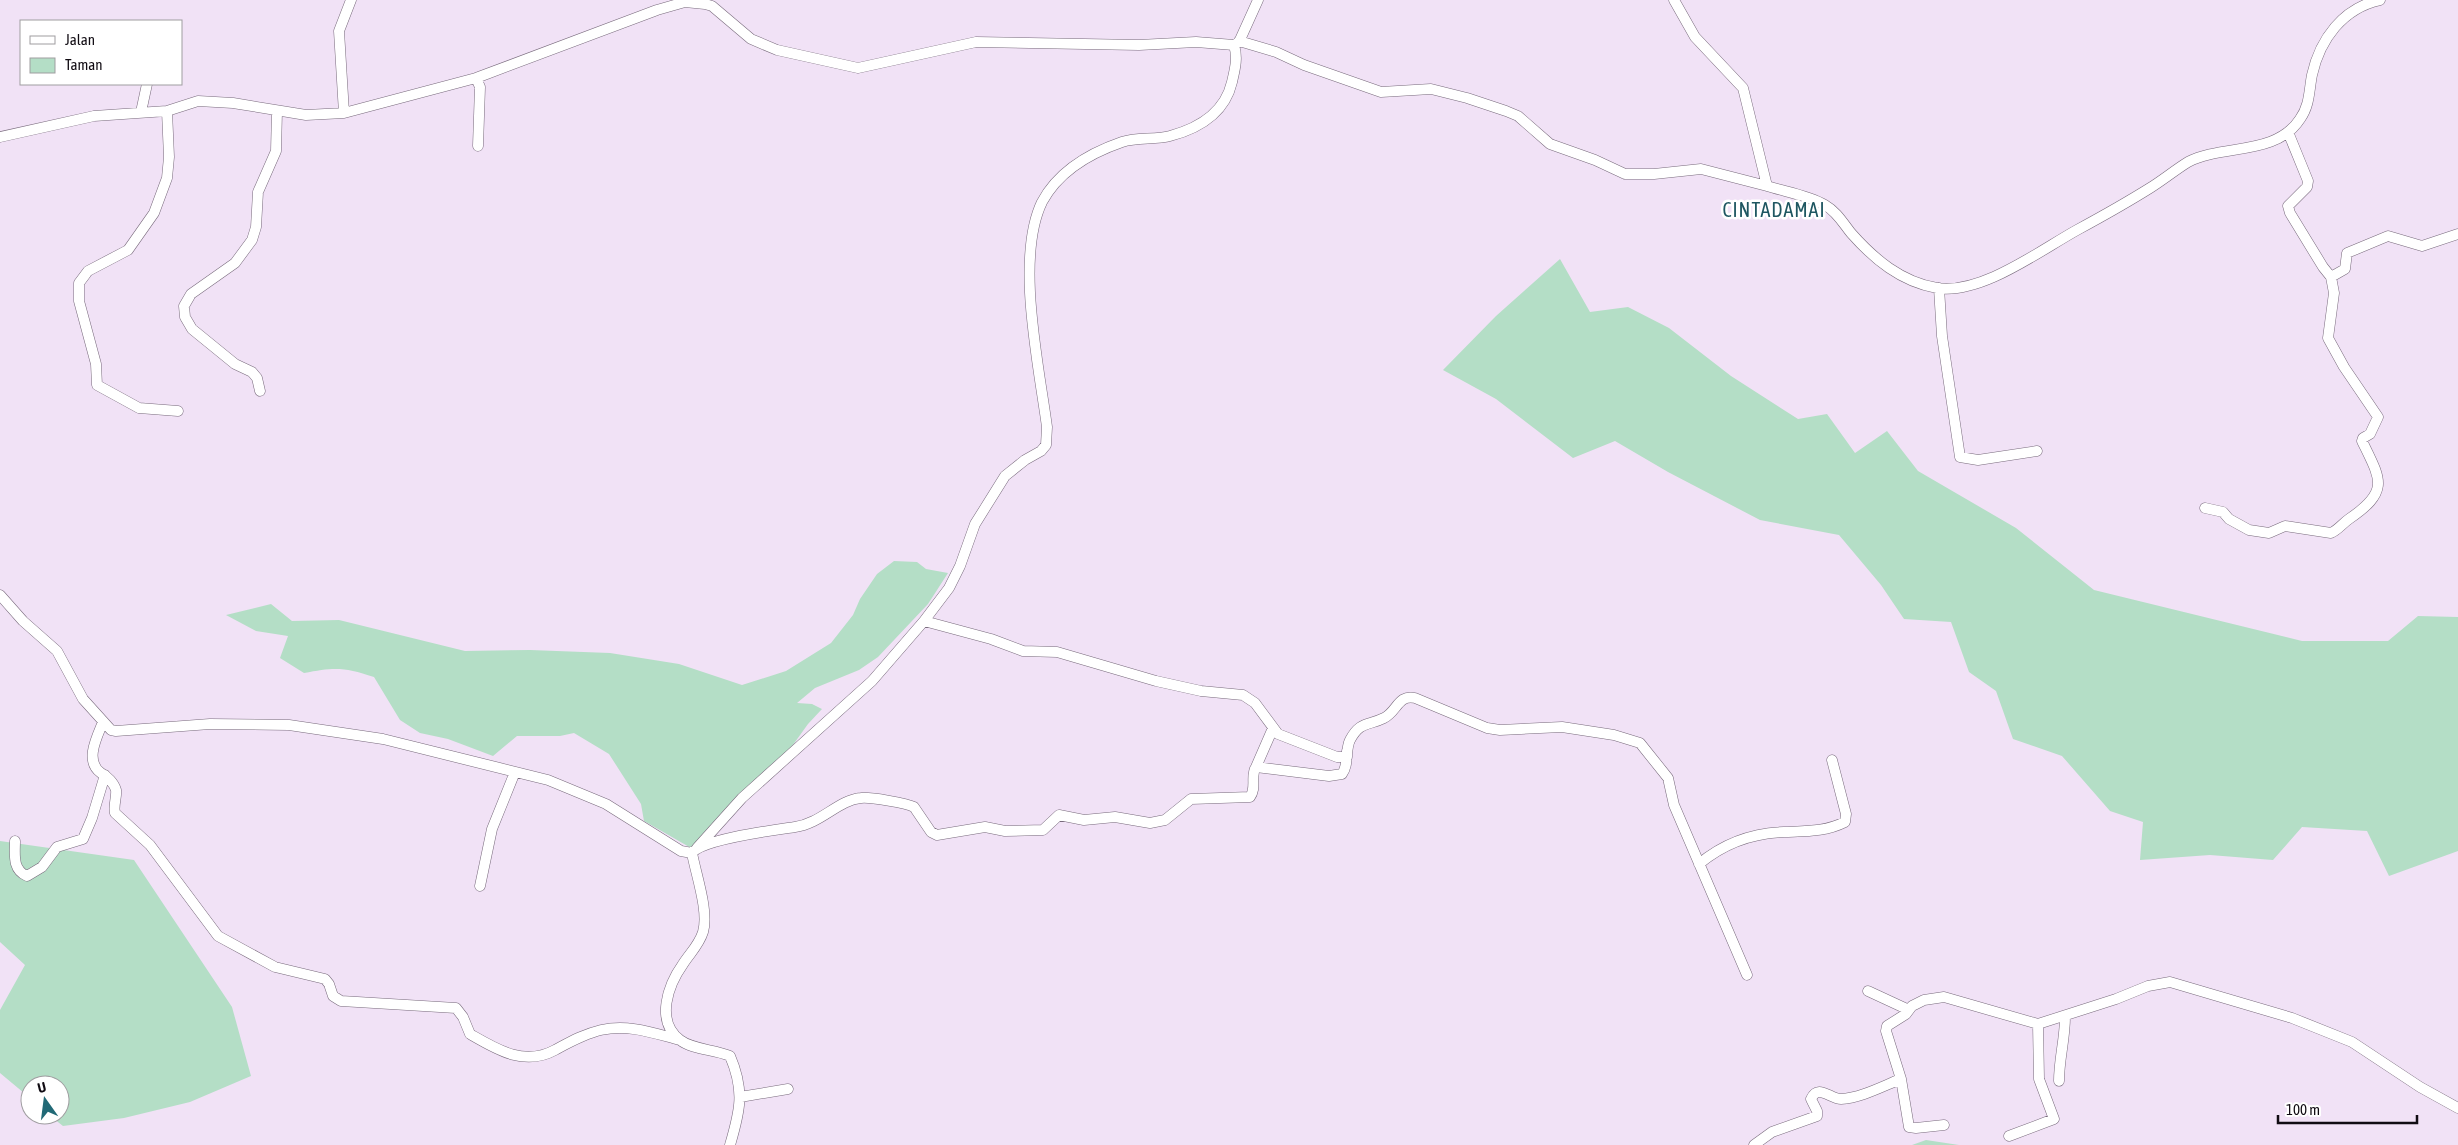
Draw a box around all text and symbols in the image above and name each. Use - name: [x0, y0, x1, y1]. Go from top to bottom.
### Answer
- legend: [20, 20, 182, 85]
- text: Jalan: [65, 31, 95, 48]
- text: Taman: [65, 56, 103, 73]
- district label: CINTADAMAI: [1723, 198, 1825, 221]
- north arrow: [20, 1075, 70, 1125]
- text: U: [36, 1079, 48, 1096]
- scale bar: [2278, 1092, 2417, 1124]
- text: 100 m: [2286, 1101, 2320, 1118]

